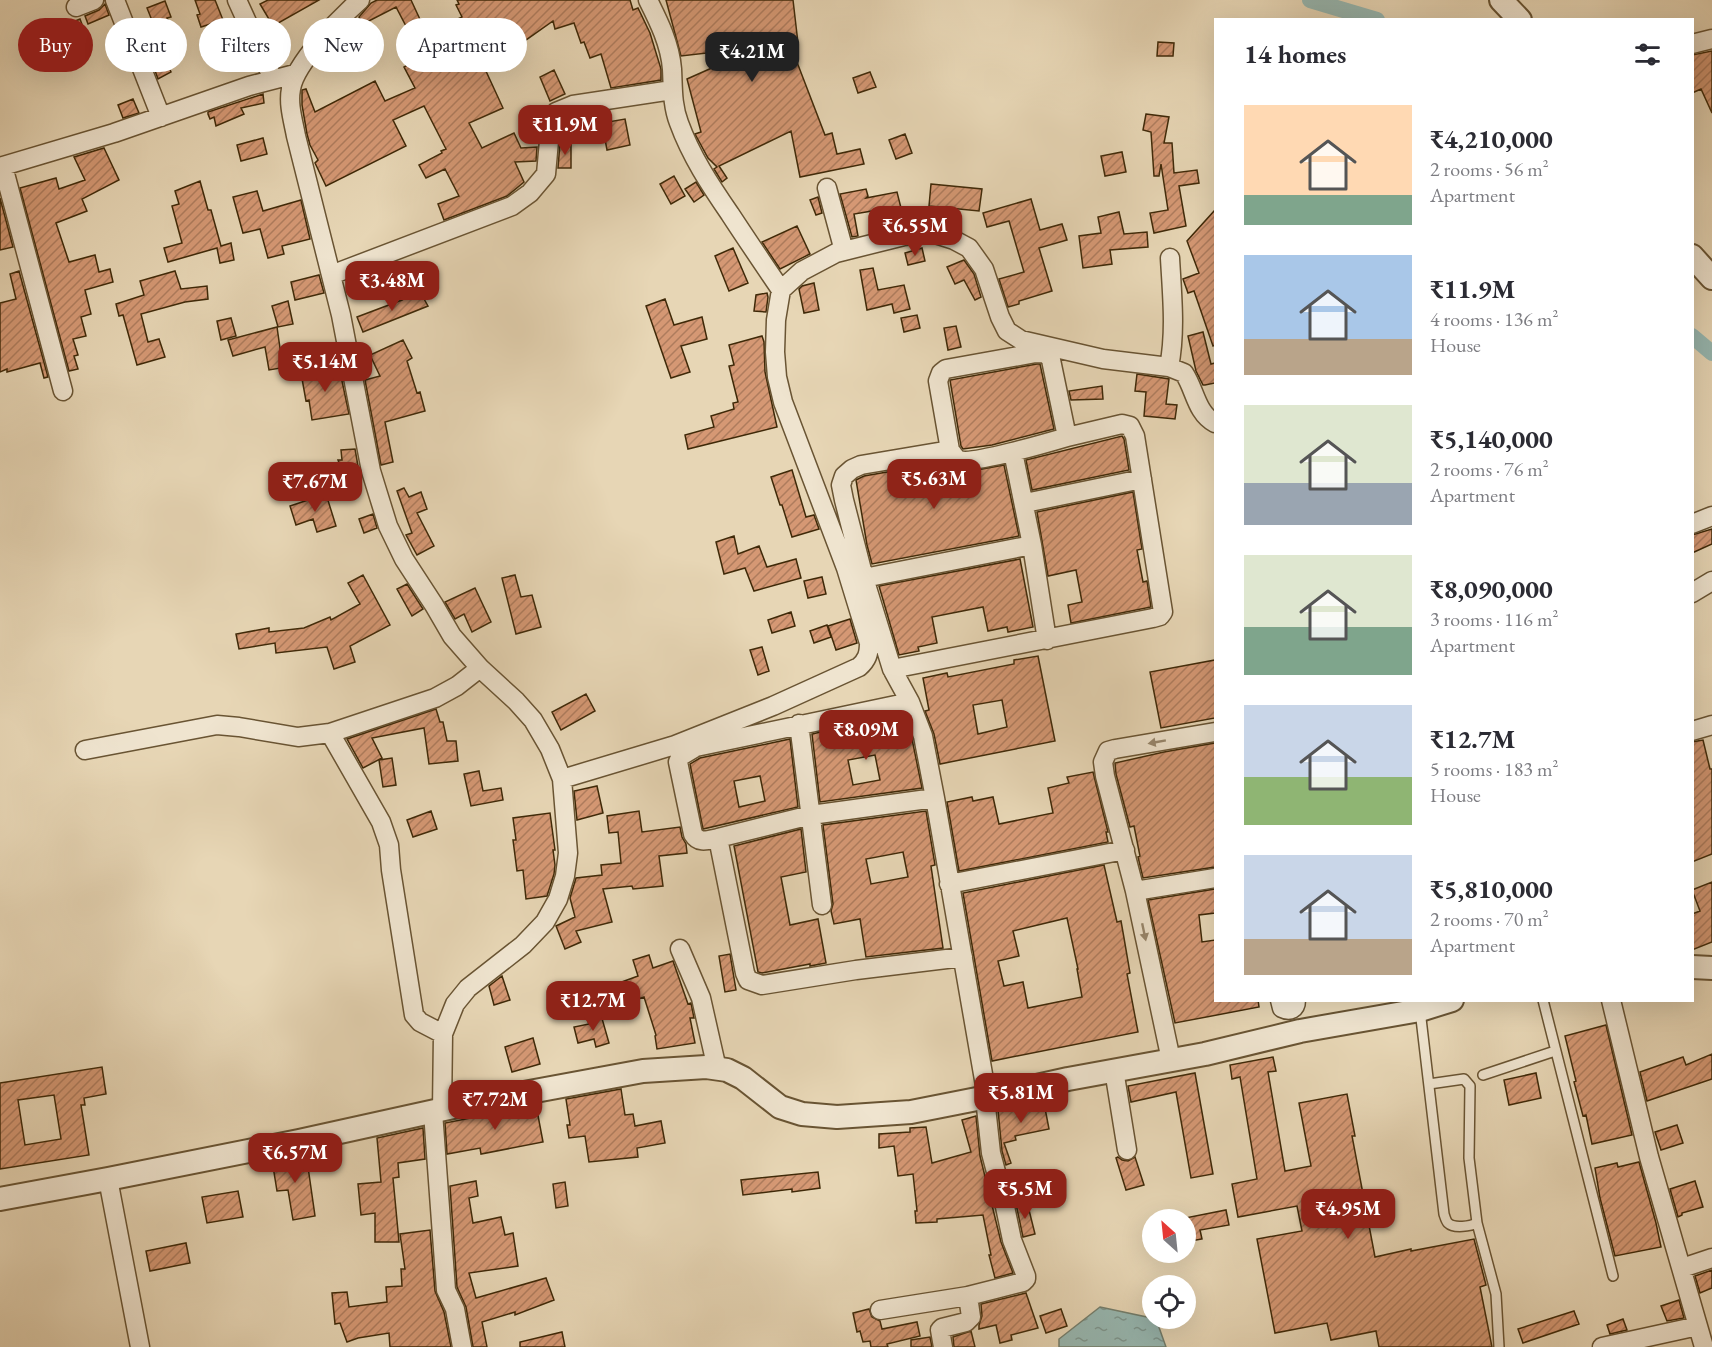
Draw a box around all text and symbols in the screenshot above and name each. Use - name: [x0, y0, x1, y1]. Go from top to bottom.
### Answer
- chip: Buy: [18, 18, 93, 72]
- chip: Rent: [105, 18, 187, 72]
- chip: Filters: [199, 18, 291, 72]
- chip: New: [303, 18, 384, 72]
- chip: Apartment: [396, 18, 527, 72]
- pin: ₹4.21M: [703, 32, 801, 83]
- text: 14 homes: [1244, 37, 1346, 71]
- text: ₹4.21M: [719, 38, 785, 64]
- icon: filters: [1631, 38, 1664, 71]
- pin: ₹11.9M: [516, 105, 614, 156]
- text: ₹11.9M: [532, 111, 598, 137]
- text: ₹4,210,000: [1430, 122, 1553, 156]
- icon: home: [1292, 129, 1364, 201]
- text: 2 rooms · 56 m²: [1430, 156, 1549, 182]
- text: Apartment: [1430, 182, 1515, 208]
- pin: ₹6.55M: [866, 206, 964, 257]
- text: ₹6.55M: [882, 212, 948, 238]
- pin: ₹3.48M: [343, 261, 441, 312]
- text: ₹3.48M: [359, 267, 425, 293]
- text: ₹11.9M: [1430, 272, 1515, 306]
- icon: home: [1292, 279, 1364, 351]
- text: 4 rooms · 136 m²: [1430, 306, 1558, 332]
- text: House: [1430, 332, 1481, 358]
- pin: ₹5.14M: [276, 342, 374, 393]
- text: ₹5.14M: [292, 348, 358, 374]
- text: ₹5,140,000: [1430, 422, 1553, 456]
- icon: home: [1292, 429, 1364, 501]
- text: 2 rooms · 76 m²: [1430, 456, 1549, 482]
- pin: ₹5.63M: [885, 459, 983, 510]
- pin: ₹7.67M: [266, 462, 364, 513]
- text: ₹5.63M: [901, 465, 967, 491]
- text: ₹7.67M: [282, 468, 348, 494]
- text: Apartment: [1430, 482, 1515, 508]
- text: ₹8,090,000: [1430, 572, 1553, 606]
- icon: home: [1292, 579, 1364, 651]
- text: 3 rooms · 116 m²: [1430, 606, 1558, 632]
- text: Apartment: [1430, 632, 1515, 658]
- pin: ₹8.09M: [817, 710, 915, 761]
- text: ₹8.09M: [833, 716, 899, 742]
- text: ₹12.7M: [1430, 722, 1515, 756]
- icon: home: [1292, 729, 1364, 801]
- one-way arrow: [1148, 737, 1167, 746]
- text: 5 rooms · 183 m²: [1430, 756, 1558, 782]
- text: House: [1430, 782, 1481, 808]
- text: ₹5,810,000: [1430, 872, 1553, 906]
- icon: home: [1292, 879, 1364, 951]
- text: 2 rooms · 70 m²: [1430, 906, 1549, 932]
- one-way arrow: [1140, 922, 1149, 941]
- text: Apartment: [1430, 932, 1515, 958]
- pin: ₹12.7M: [544, 981, 642, 1032]
- text: ₹12.7M: [560, 987, 626, 1013]
- pin: ₹5.81M: [972, 1073, 1070, 1124]
- text: ₹5.81M: [988, 1079, 1054, 1105]
- pin: ₹7.72M: [446, 1080, 544, 1131]
- text: ₹7.72M: [462, 1086, 528, 1112]
- pin: ₹6.57M: [246, 1133, 344, 1184]
- text: ₹6.57M: [262, 1139, 328, 1165]
- pin: ₹5.5M: [983, 1169, 1067, 1220]
- text: ₹5.5M: [998, 1175, 1053, 1201]
- pin: ₹4.95M: [1299, 1189, 1397, 1240]
- text: ₹4.95M: [1315, 1195, 1381, 1221]
- north arrow: [1142, 1209, 1196, 1263]
- map controls: [1142, 1209, 1196, 1329]
- button: locate: [1142, 1275, 1196, 1329]

